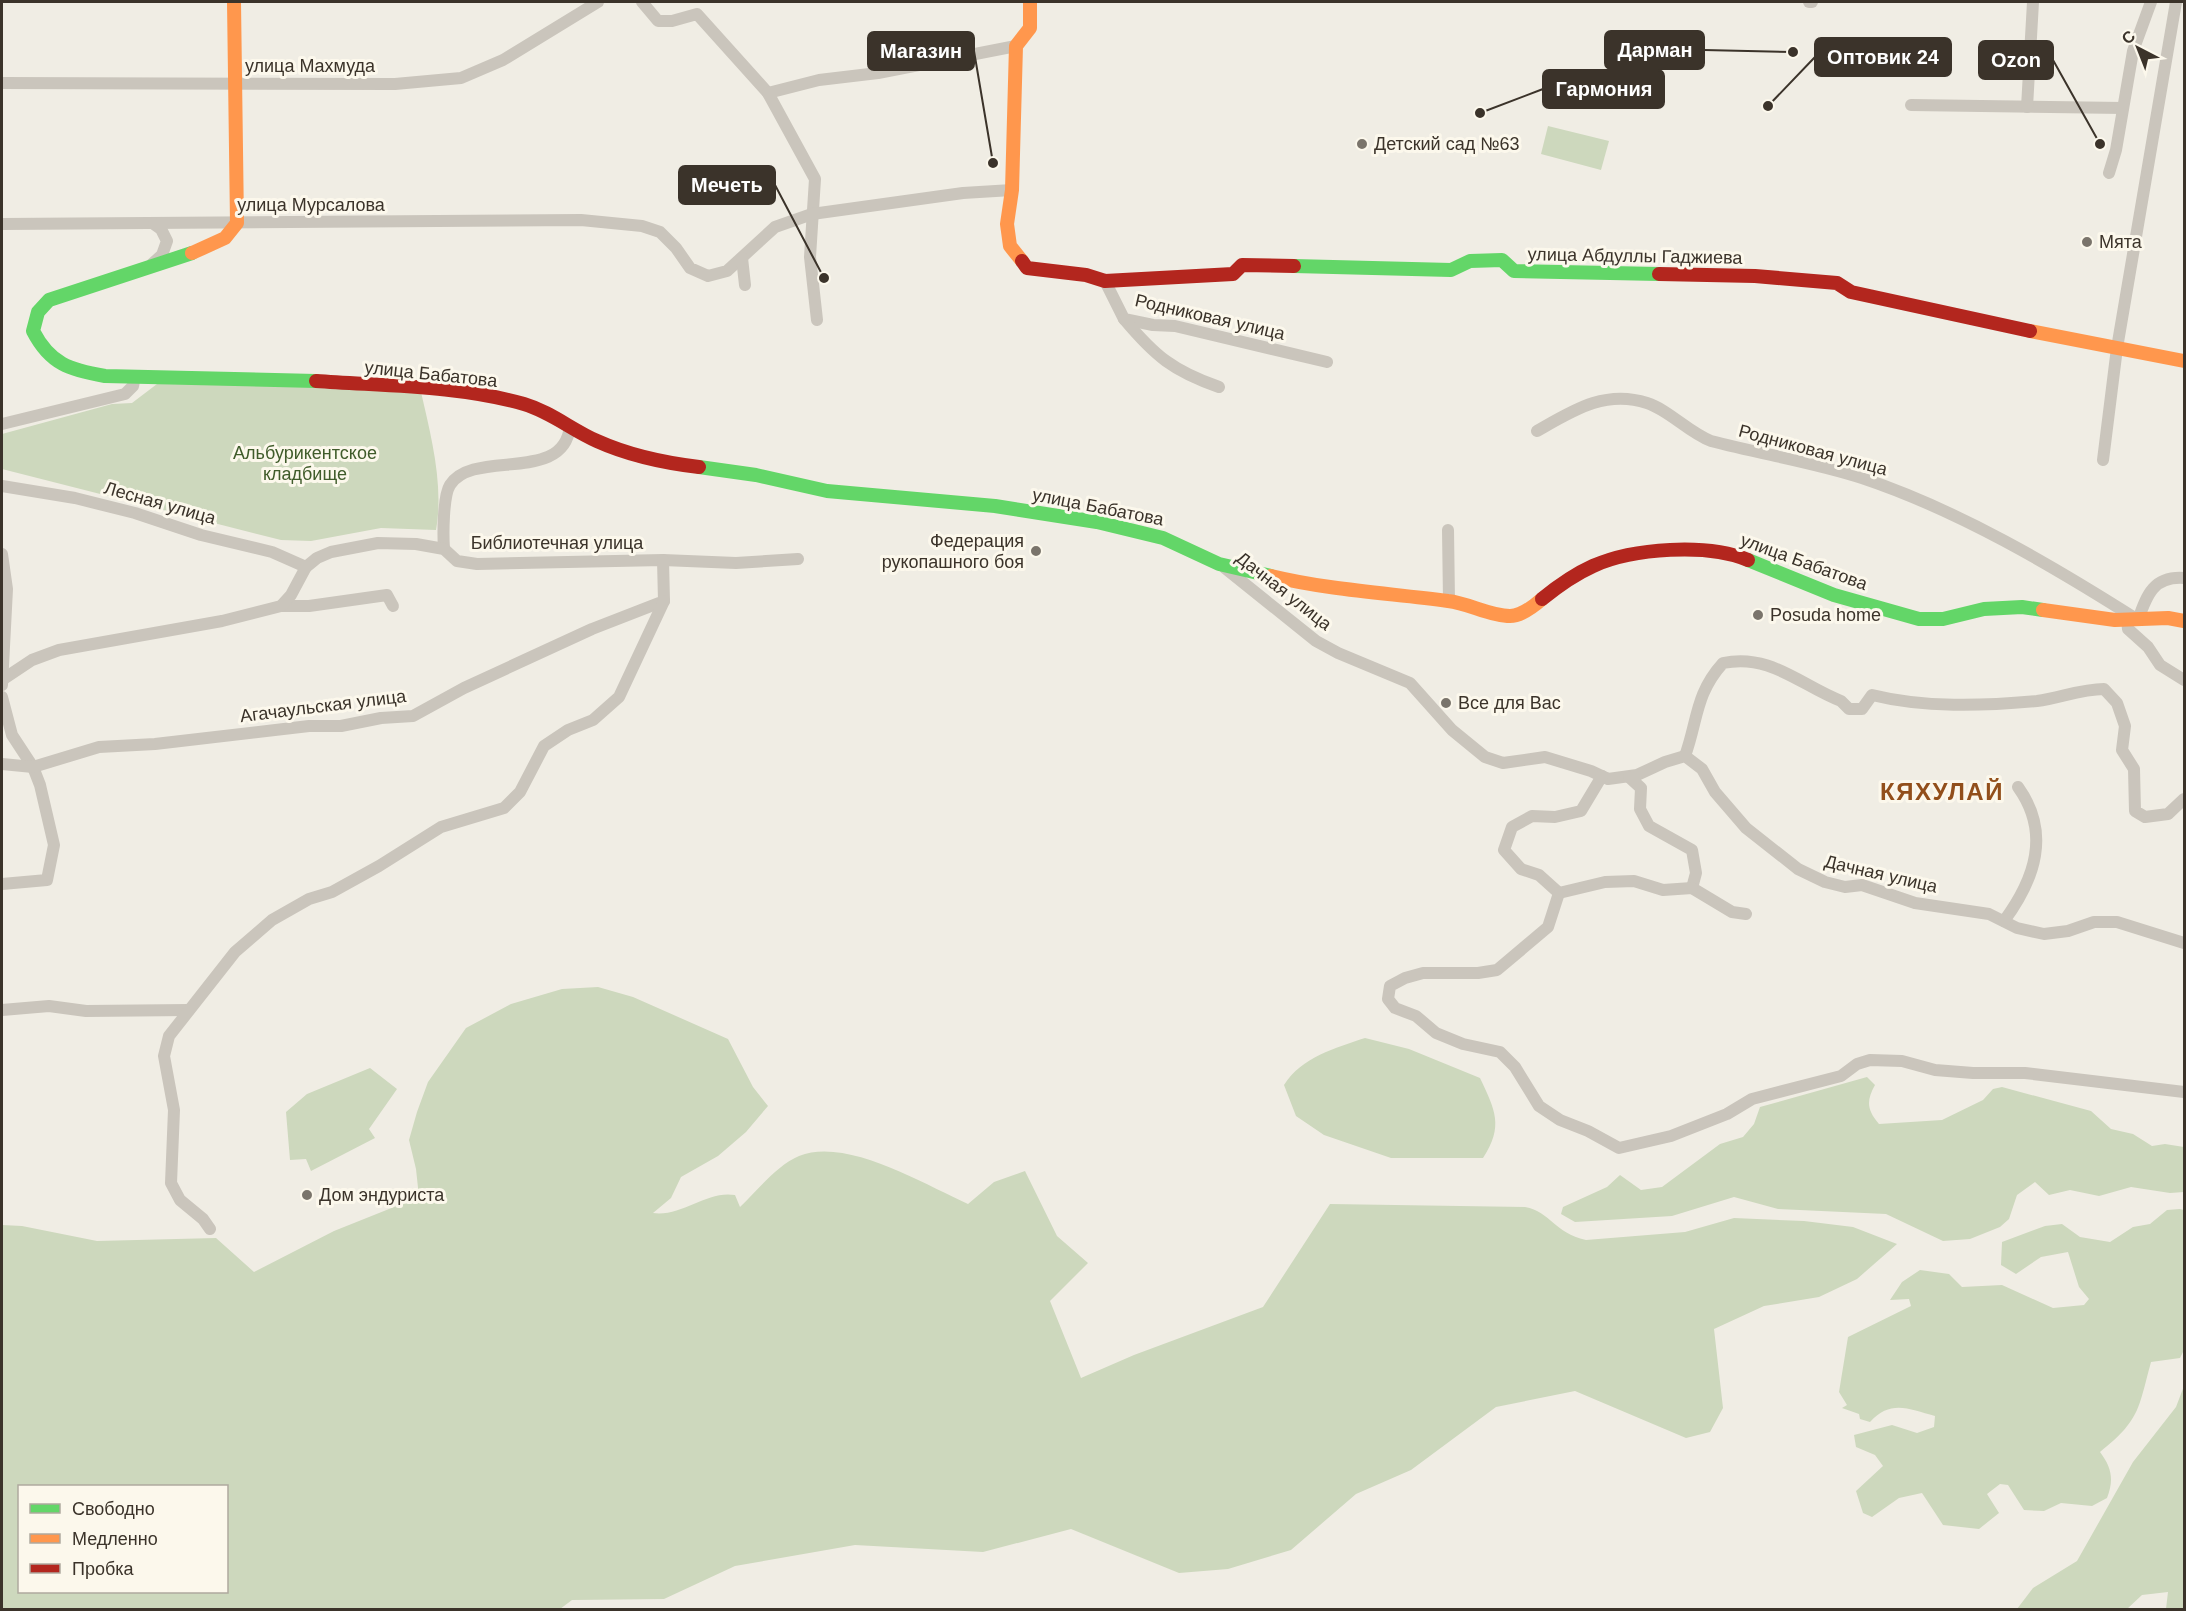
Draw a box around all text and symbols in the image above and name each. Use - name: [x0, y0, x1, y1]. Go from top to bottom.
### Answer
- north arrow: [2108, 18, 2168, 78]
- text: С: [2118, 27, 2139, 47]
- callout: Дарман: [1605, 31, 1704, 69]
- callout: Магазин: [868, 32, 974, 70]
- callout: Оптовик 24: [1815, 38, 1951, 76]
- text: Дарман: [1617, 39, 1693, 61]
- text: Магазин: [880, 40, 962, 62]
- callout: Ozon: [1979, 41, 2053, 79]
- text: Оптовик 24: [1827, 46, 1940, 68]
- text: Ozon: [1991, 49, 2041, 71]
- street label: улица Махмуда: [245, 56, 376, 76]
- callout: Гармония: [1543, 70, 1664, 108]
- text: Гармония: [1556, 78, 1652, 100]
- place label: Детский сад №63: [1374, 134, 1519, 154]
- marker: Детский сад №63: [1355, 137, 1369, 151]
- callout: Мечеть: [679, 166, 775, 204]
- text: Мечеть: [691, 174, 763, 196]
- street label: улица Мурсалова: [237, 195, 386, 215]
- place label: Мята: [2099, 232, 2143, 252]
- marker: Мята: [2080, 235, 2094, 249]
- street label: улица Абдуллы Гаджиева: [1527, 244, 1744, 268]
- street label: Родниковая улица: [1133, 290, 1288, 344]
- street label: улица Бабатова: [364, 357, 499, 391]
- street label: Родниковая улица: [1737, 421, 1890, 480]
- park label: Альбурикентское кладбище: [233, 443, 377, 484]
- street label: Лесная улица: [102, 478, 219, 529]
- street label: улица Бабатова: [1031, 484, 1166, 530]
- street label: улица Бабатова: [1738, 530, 1871, 595]
- place label: Федерация рукопашного боя: [882, 531, 1024, 572]
- street label: Библиотечная улица: [471, 533, 644, 553]
- marker: Федерация рукопашного боя: [1029, 544, 1043, 558]
- street label: Дачная улица: [1232, 548, 1336, 635]
- place label: Posuda home: [1770, 605, 1881, 625]
- marker: Posuda home: [1751, 608, 1765, 622]
- street label: Агачаульская улица: [239, 686, 408, 726]
- place label: Все для Вас: [1458, 693, 1561, 713]
- marker: Все для Вас: [1439, 696, 1453, 710]
- district label: КЯХУЛАЙ: [1880, 778, 2004, 805]
- street label: Дачная улица: [1823, 851, 1940, 897]
- place label: Дом эндуриста: [319, 1185, 445, 1205]
- marker: Дом эндуриста: [300, 1188, 314, 1202]
- legend: [18, 1485, 228, 1593]
- text: Свободно: [72, 1499, 155, 1519]
- text: Медленно: [72, 1529, 158, 1549]
- text: Пробка: [72, 1559, 135, 1579]

